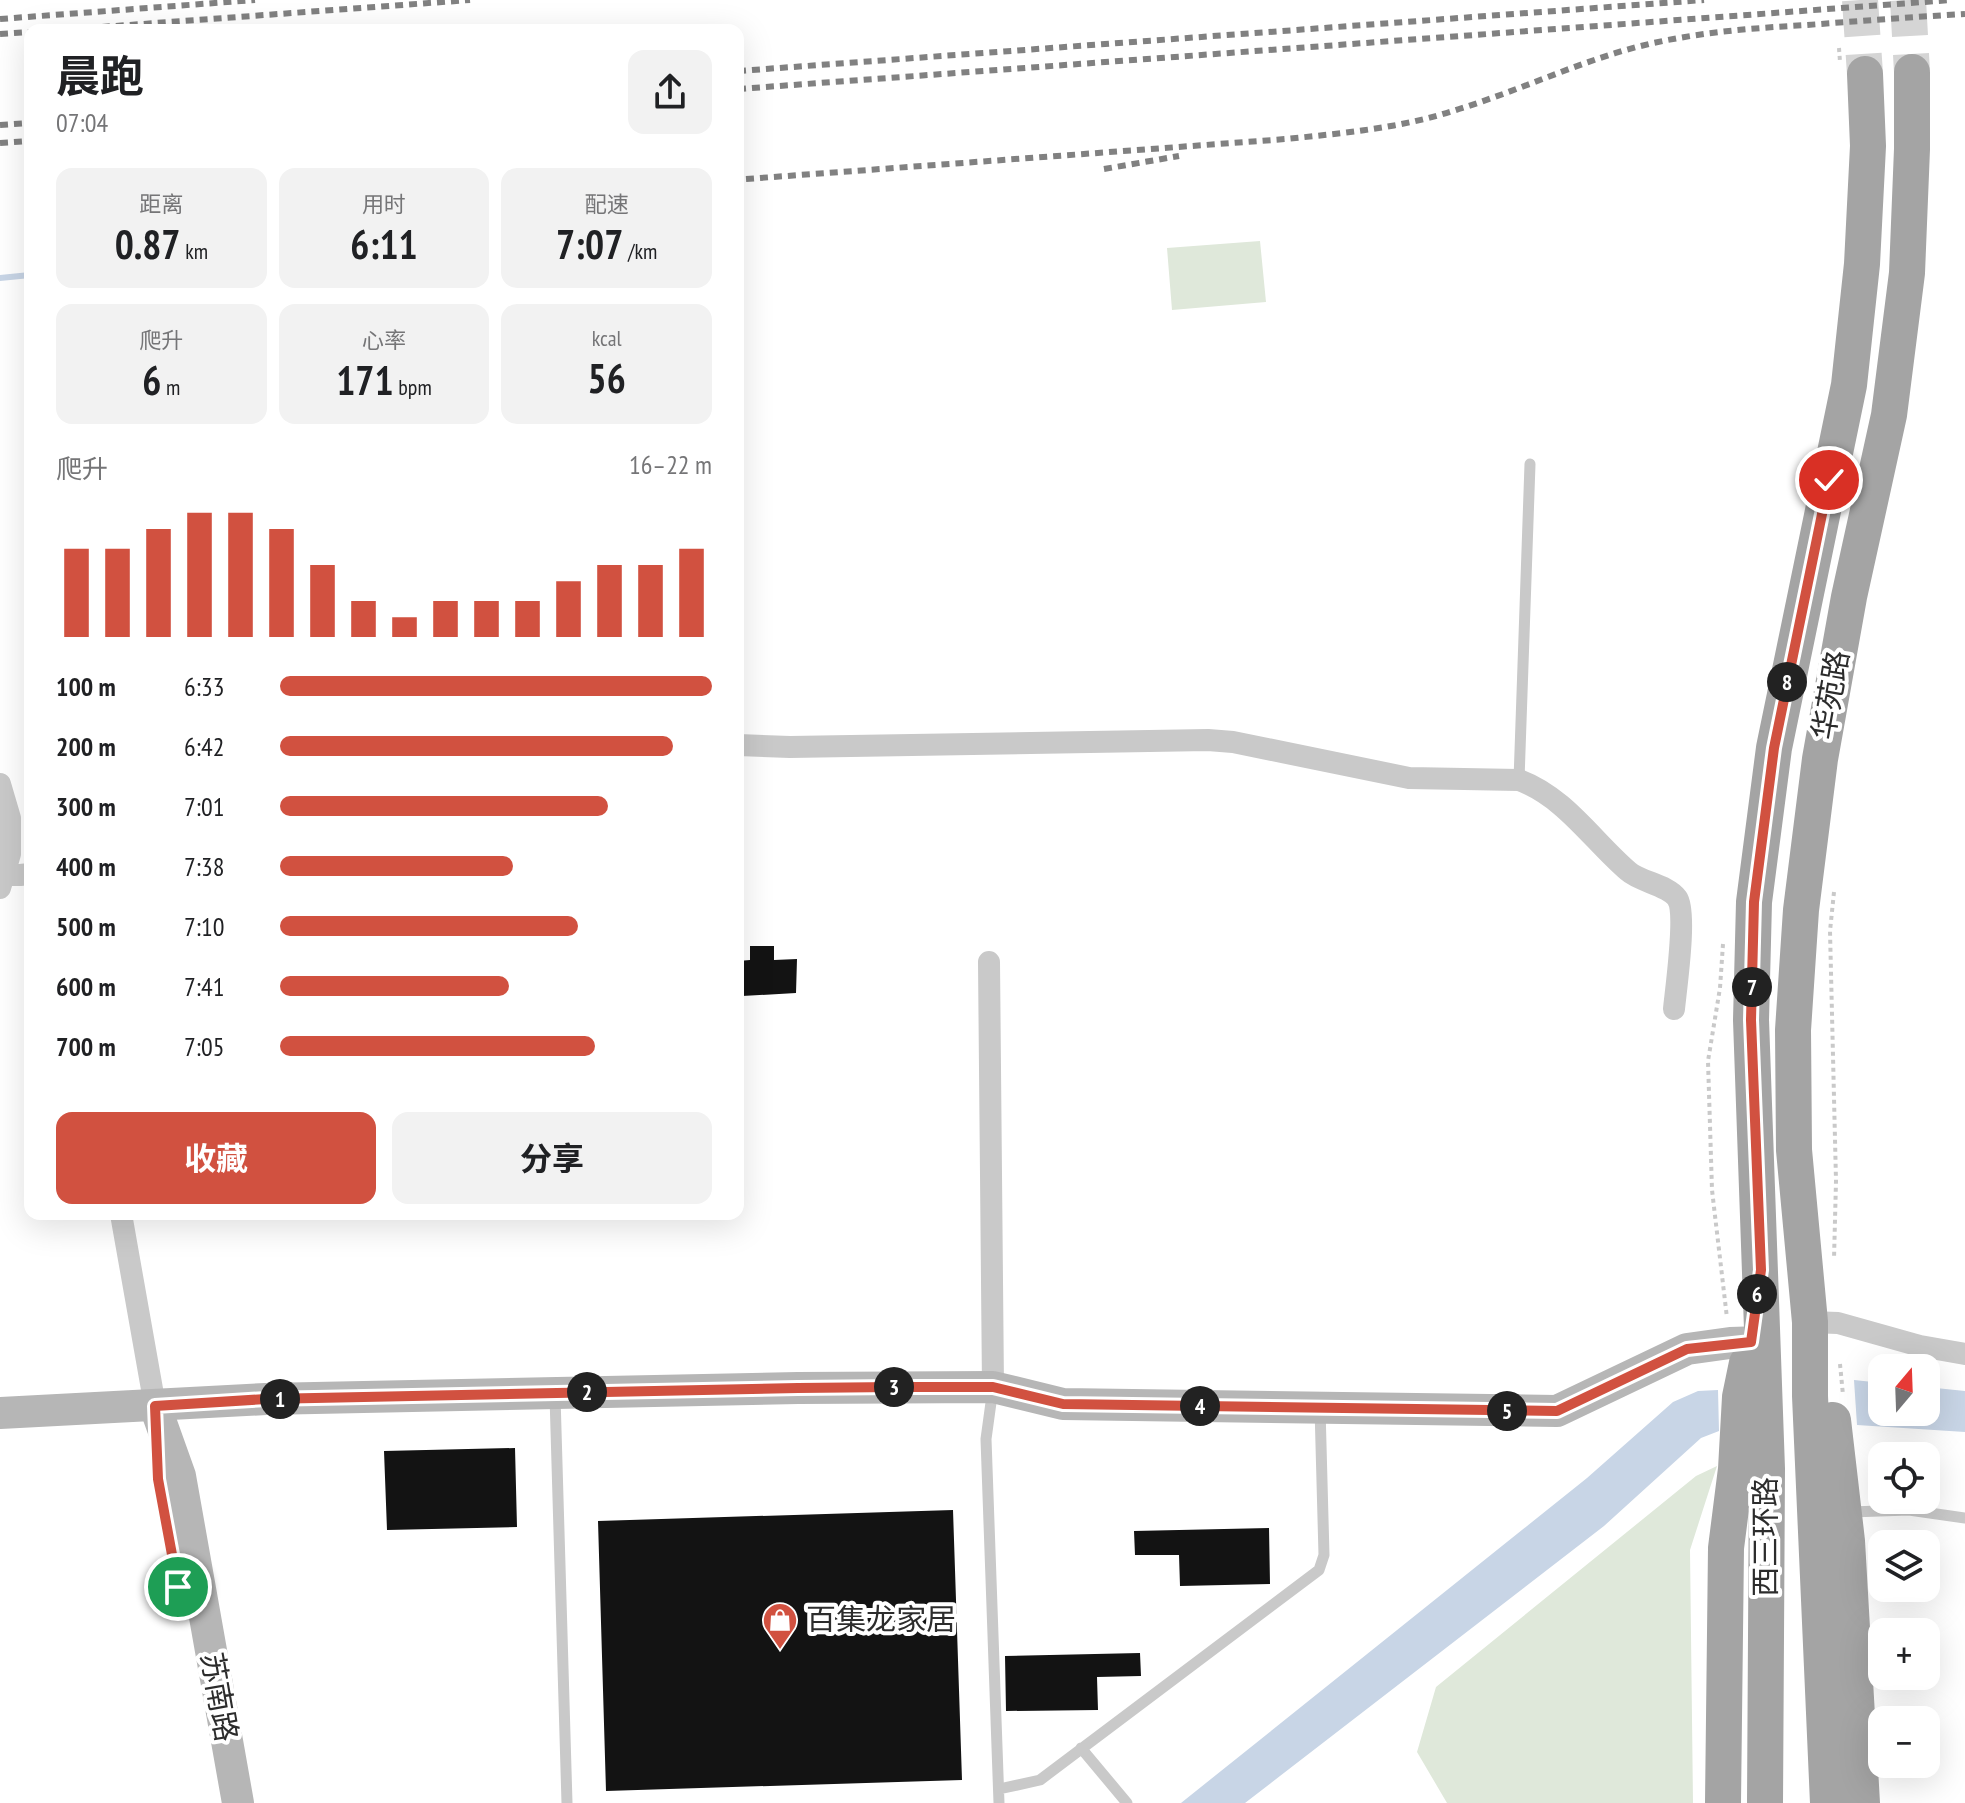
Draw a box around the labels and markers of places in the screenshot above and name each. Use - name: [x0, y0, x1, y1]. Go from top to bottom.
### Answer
- pin: [1795, 446, 1863, 514]
- pin: 8: [1767, 662, 1807, 702]
- pin: 7: [1732, 967, 1772, 1007]
- pin: 6: [1737, 1274, 1777, 1314]
- pin: 3: [874, 1367, 914, 1407]
- pin: 2: [567, 1372, 607, 1412]
- pin: 1: [260, 1379, 300, 1419]
- pin: 4: [1180, 1386, 1220, 1426]
- pin: 5: [1487, 1391, 1527, 1431]
- pin: [144, 1553, 212, 1621]
- place label: 百集龙家居: [806, 1599, 956, 1638]
- shop icon: 百集龙家居: [761, 1601, 799, 1651]

